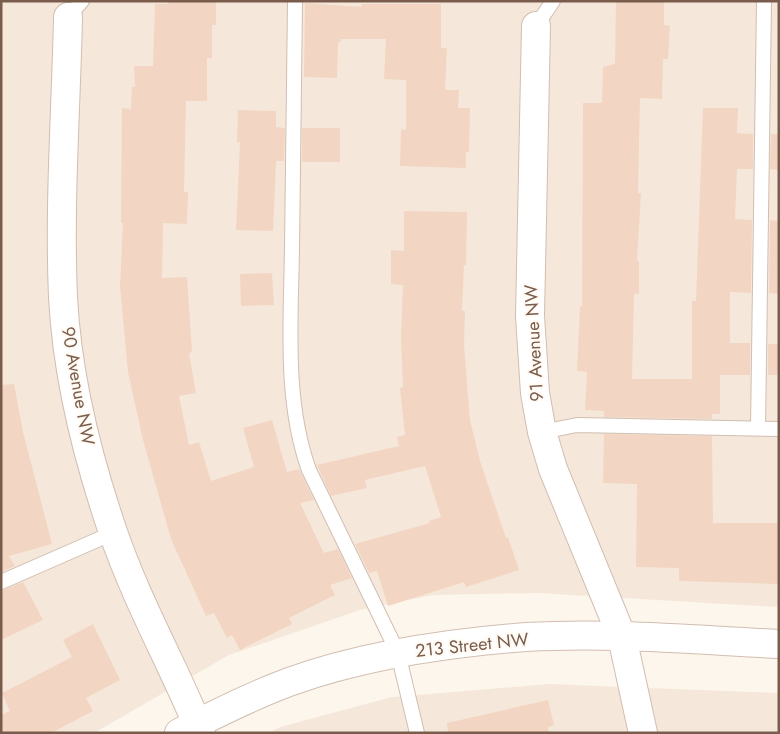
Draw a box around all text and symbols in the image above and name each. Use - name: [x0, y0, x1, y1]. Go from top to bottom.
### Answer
- street label: 91 Avenue NW: [518, 284, 550, 402]
- street label: 90 Avenue NW: [55, 325, 101, 447]
- street label: 213 Street NW: [414, 626, 530, 664]

